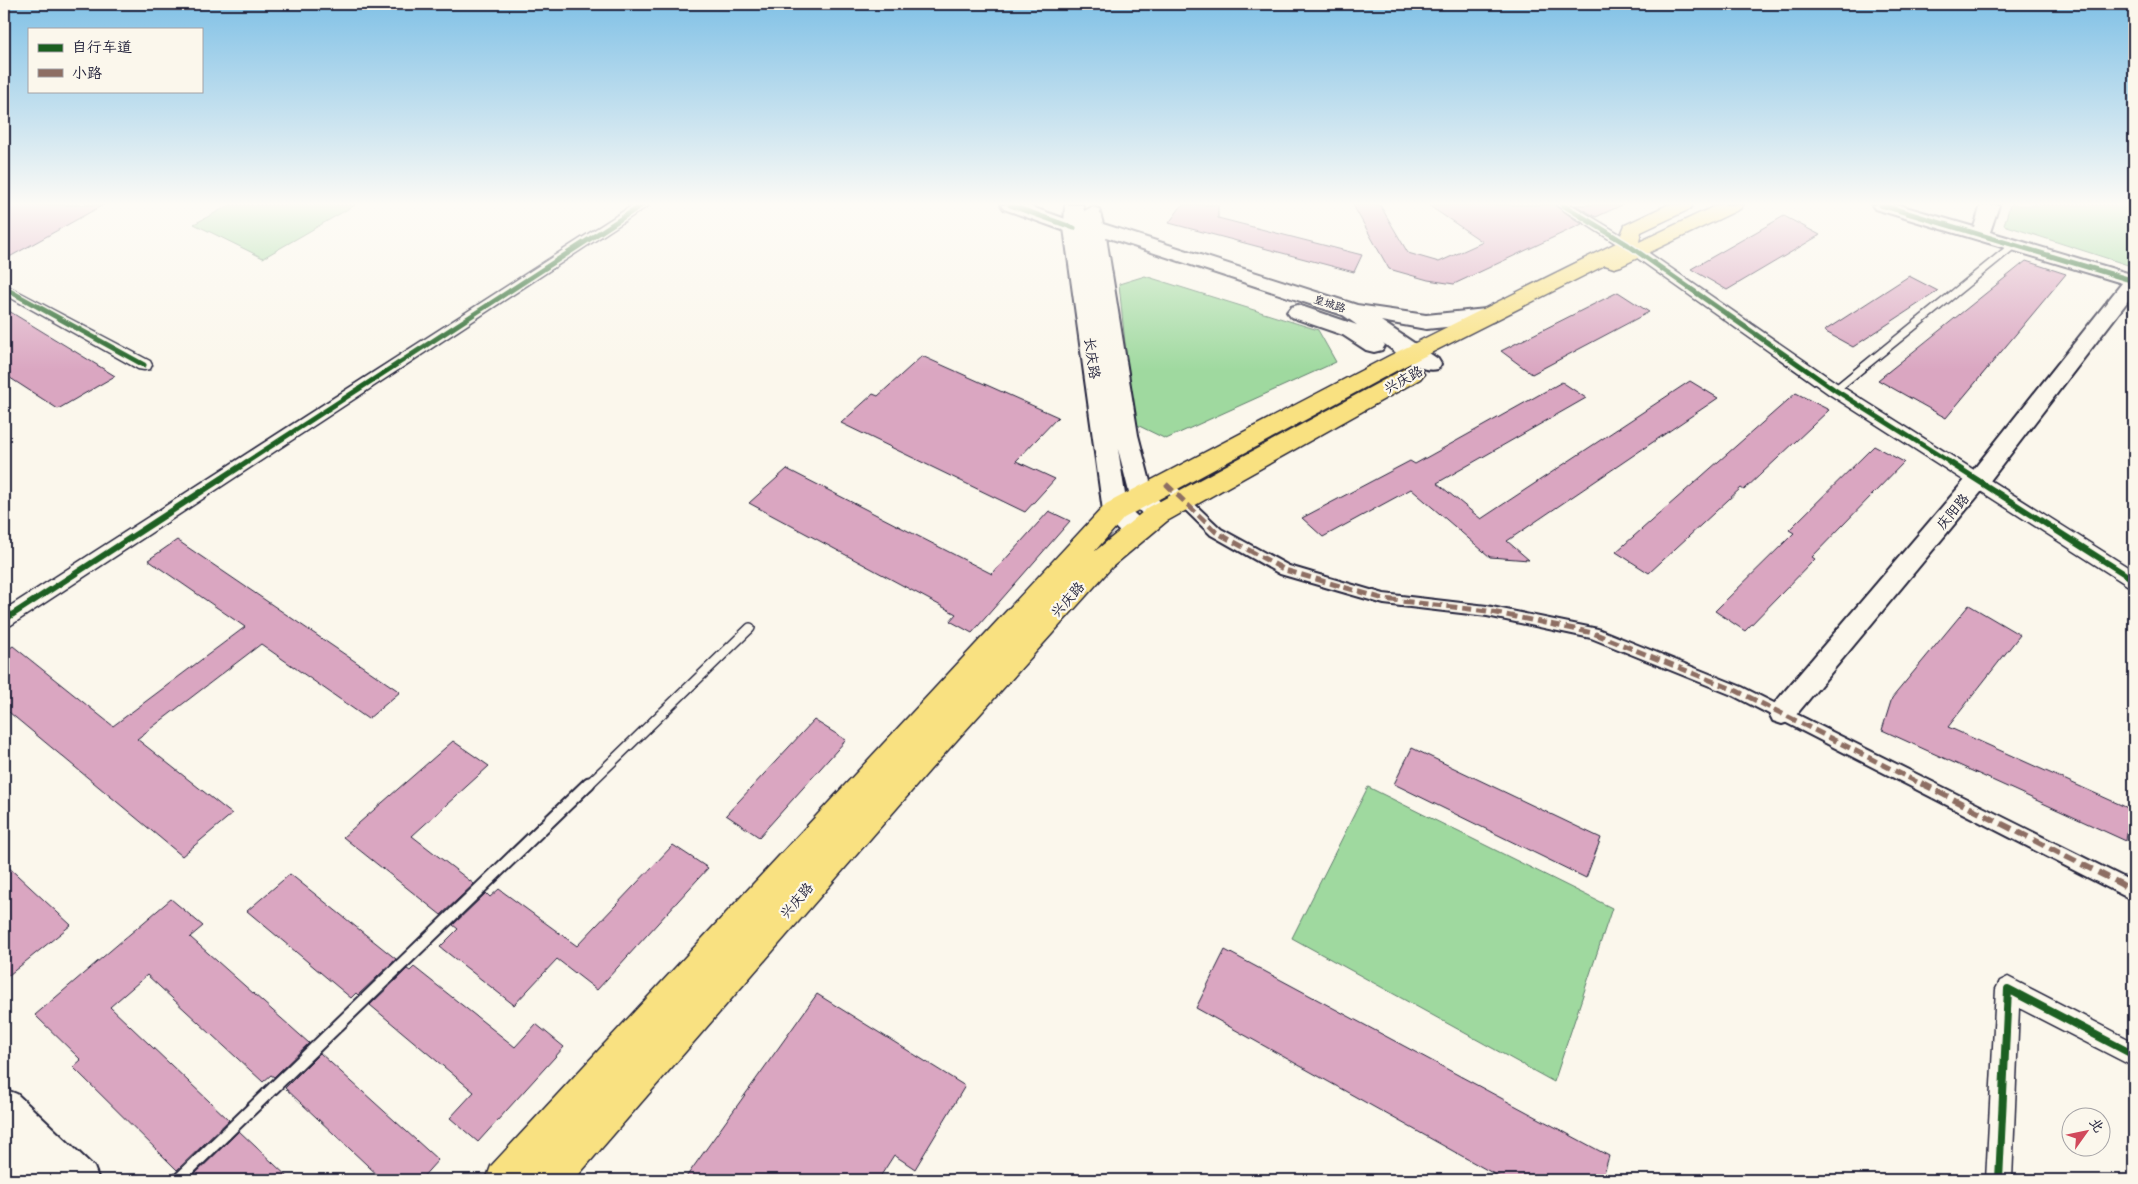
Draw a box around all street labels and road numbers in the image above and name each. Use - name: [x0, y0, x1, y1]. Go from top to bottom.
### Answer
- street label: 皇城路: [1312, 290, 1348, 316]
- street label: 长庆路: [1080, 336, 1106, 380]
- street label: 兴庆路: [1380, 360, 1426, 398]
- street label: 庆阳路: [1930, 488, 1974, 534]
- street label: 兴庆路: [1045, 576, 1089, 622]
- street label: 兴庆路: [774, 877, 818, 923]

